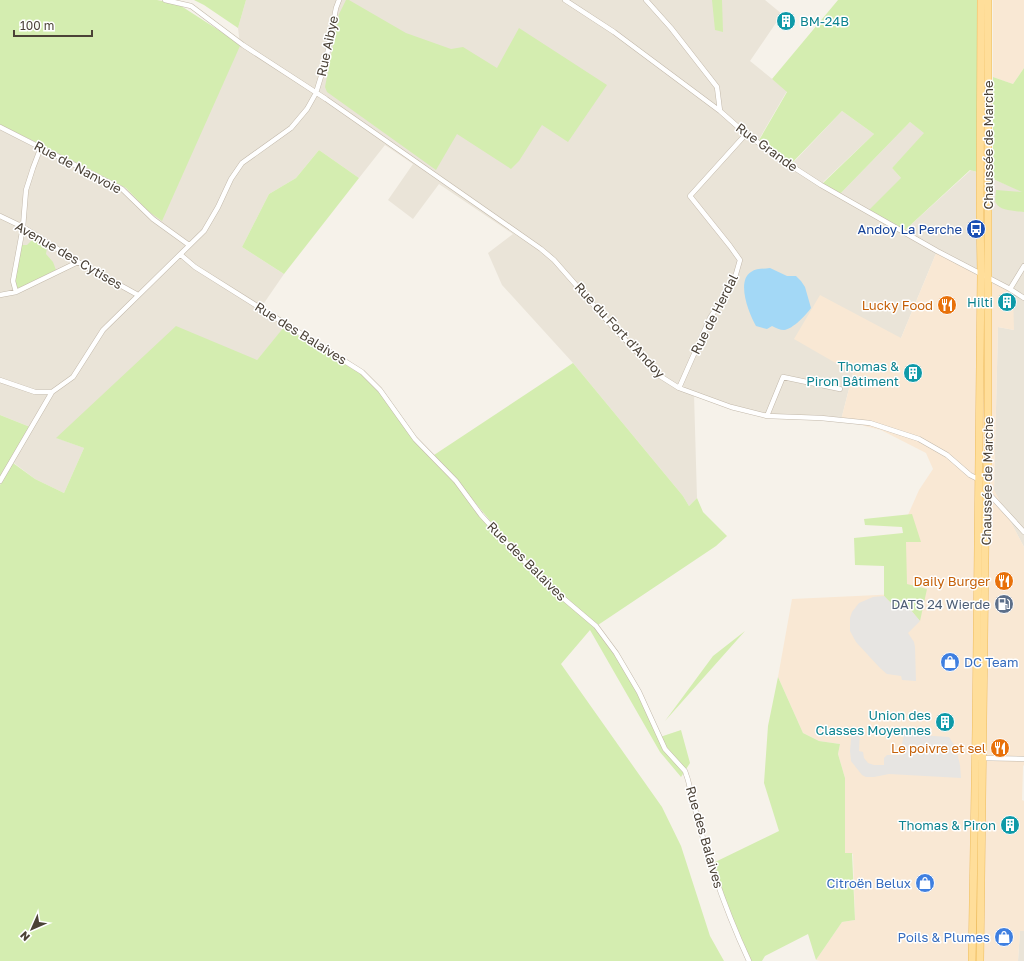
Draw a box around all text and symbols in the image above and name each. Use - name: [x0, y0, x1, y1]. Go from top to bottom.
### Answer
- building icon: BM-24B: [775, 10, 797, 32]
- scale bar: [14, 12, 92, 38]
- place label: BM-24B: [800, 13, 849, 29]
- street label: Rue Aibye: [313, 14, 341, 78]
- text: 100 m: [20, 18, 54, 33]
- street label: Chaussée de Marche: [980, 80, 996, 210]
- street label: Rue Grande: [733, 119, 801, 175]
- street label: Rue de Nanvoie: [31, 137, 125, 197]
- street label: Avenue des Cytises: [12, 218, 126, 292]
- bus stop icon: Andoy La Perche: [965, 218, 987, 240]
- place label: Andoy La Perche: [858, 221, 962, 237]
- street label: Rue de Herdal: [687, 271, 741, 357]
- street label: Rue du Fort d'Andoy: [572, 279, 669, 382]
- building icon: Hilti: [996, 291, 1018, 313]
- restaurant icon: Lucky Food: [936, 294, 958, 316]
- place label: Hilti: [967, 294, 993, 310]
- place label: Lucky Food: [862, 297, 933, 313]
- street label: Rue des Balaives: [252, 298, 350, 368]
- place label: Thomas & Piron Bâtiment: [806, 358, 899, 389]
- building icon: Thomas & Piron Bâtiment: [902, 362, 924, 384]
- street label: Chaussée de Marche: [978, 416, 996, 546]
- street label: Rue des Balaives: [484, 518, 570, 604]
- restaurant icon: Daily Burger: [993, 570, 1015, 592]
- place label: Daily Burger: [914, 573, 990, 589]
- fuel station icon: DATS 24 Wierde: [993, 593, 1015, 615]
- place label: DATS 24 Wierde: [891, 596, 990, 612]
- shop icon: DC Team: [939, 651, 961, 673]
- place label: DC Team: [964, 654, 1018, 670]
- place label: Union des Classes Moyennes: [815, 707, 931, 738]
- building icon: Union des Classes Moyennes: [934, 711, 956, 733]
- restaurant icon: Le poivre et sel: [989, 737, 1011, 759]
- place label: Le poivre et sel: [891, 740, 986, 756]
- street label: Rue des Balaives: [683, 784, 727, 890]
- building icon: Thomas & Piron: [999, 814, 1021, 836]
- place label: Thomas & Piron: [898, 817, 996, 833]
- shop icon: Citroën Belux: [914, 872, 936, 894]
- place label: Citroën Belux: [827, 875, 911, 891]
- north arrow: [12, 909, 52, 949]
- shop icon: Poils & Plumes: [993, 926, 1015, 948]
- text: N: [17, 929, 32, 944]
- place label: Poils & Plumes: [898, 929, 990, 945]

